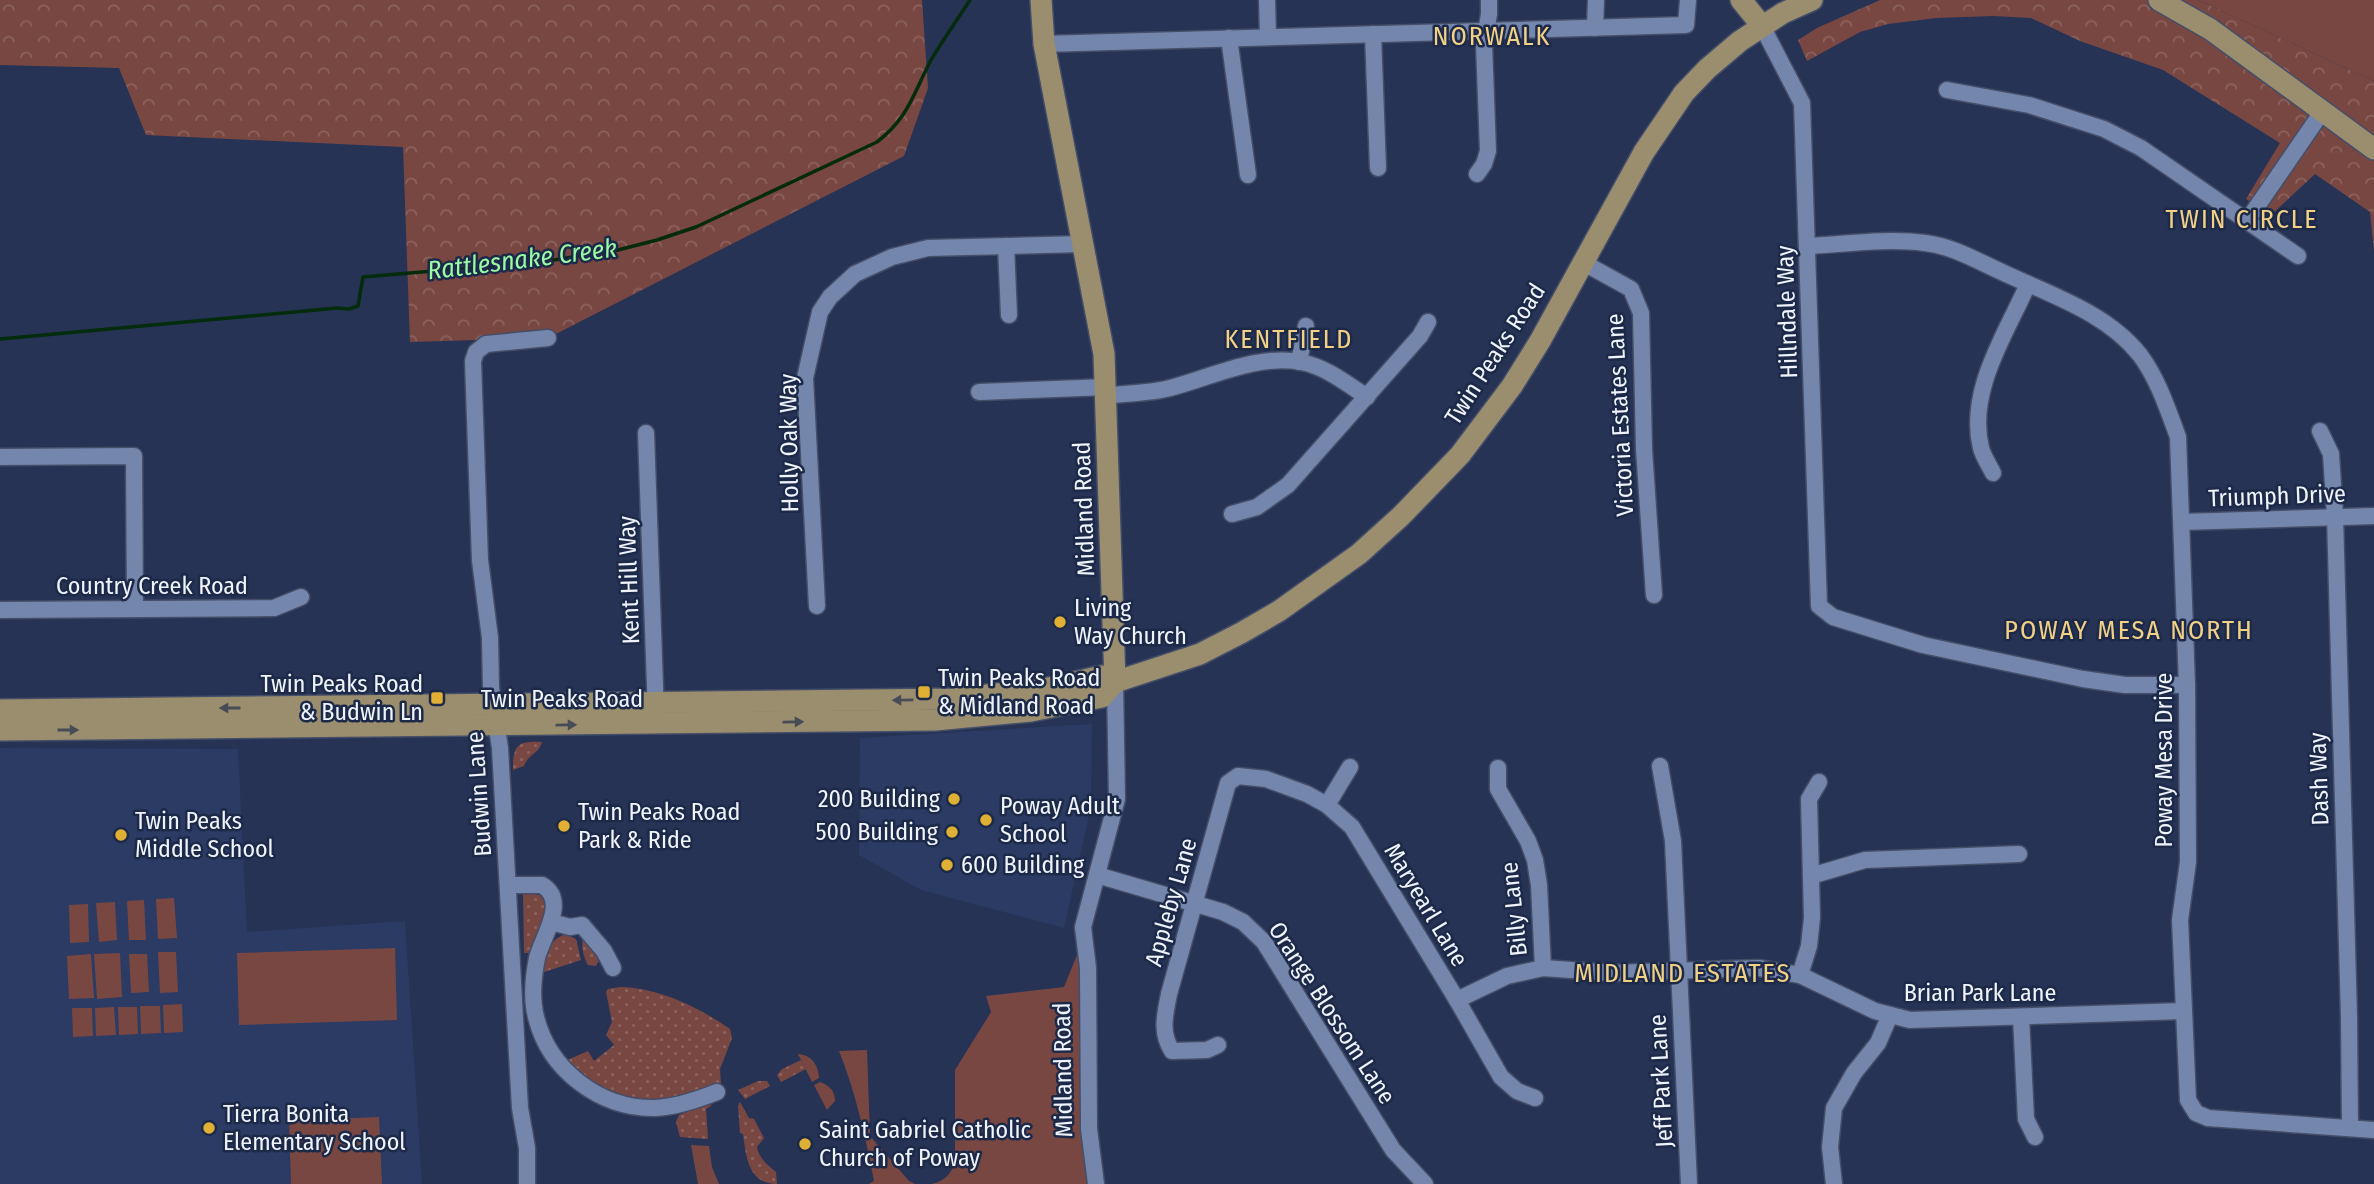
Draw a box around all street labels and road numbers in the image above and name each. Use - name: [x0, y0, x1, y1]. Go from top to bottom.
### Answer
- street label: Hillndale Way: [1771, 245, 1803, 379]
- street label: Twin Peaks Road: [1439, 278, 1551, 430]
- street label: Victoria Estates Lane: [1601, 313, 1639, 517]
- street label: Holly Oak Way: [774, 373, 804, 513]
- street label: Midland Road: [1068, 441, 1100, 577]
- street label: Triumph Drive: [2208, 480, 2346, 512]
- street label: Kent Hill Way: [613, 515, 645, 645]
- street label: Country Creek Road: [56, 572, 248, 600]
- street label: Poway Mesa Drive: [2150, 673, 2178, 847]
- street label: Twin Peaks Road: [481, 685, 643, 713]
- street label: Budwin Lane: [461, 731, 497, 857]
- street label: Dash Way: [2303, 732, 2335, 826]
- street label: Appleby Lane: [1139, 835, 1203, 969]
- street label: Maryearl Lane: [1378, 839, 1474, 971]
- street label: Billy Lane: [1495, 860, 1533, 958]
- street label: Orange Blossom Lane: [1263, 917, 1401, 1109]
- street label: Brian Park Lane: [1904, 979, 2056, 1007]
- street label: Midland Road: [1048, 1002, 1078, 1138]
- street label: Jeff Park Lane: [1644, 1013, 1678, 1149]

